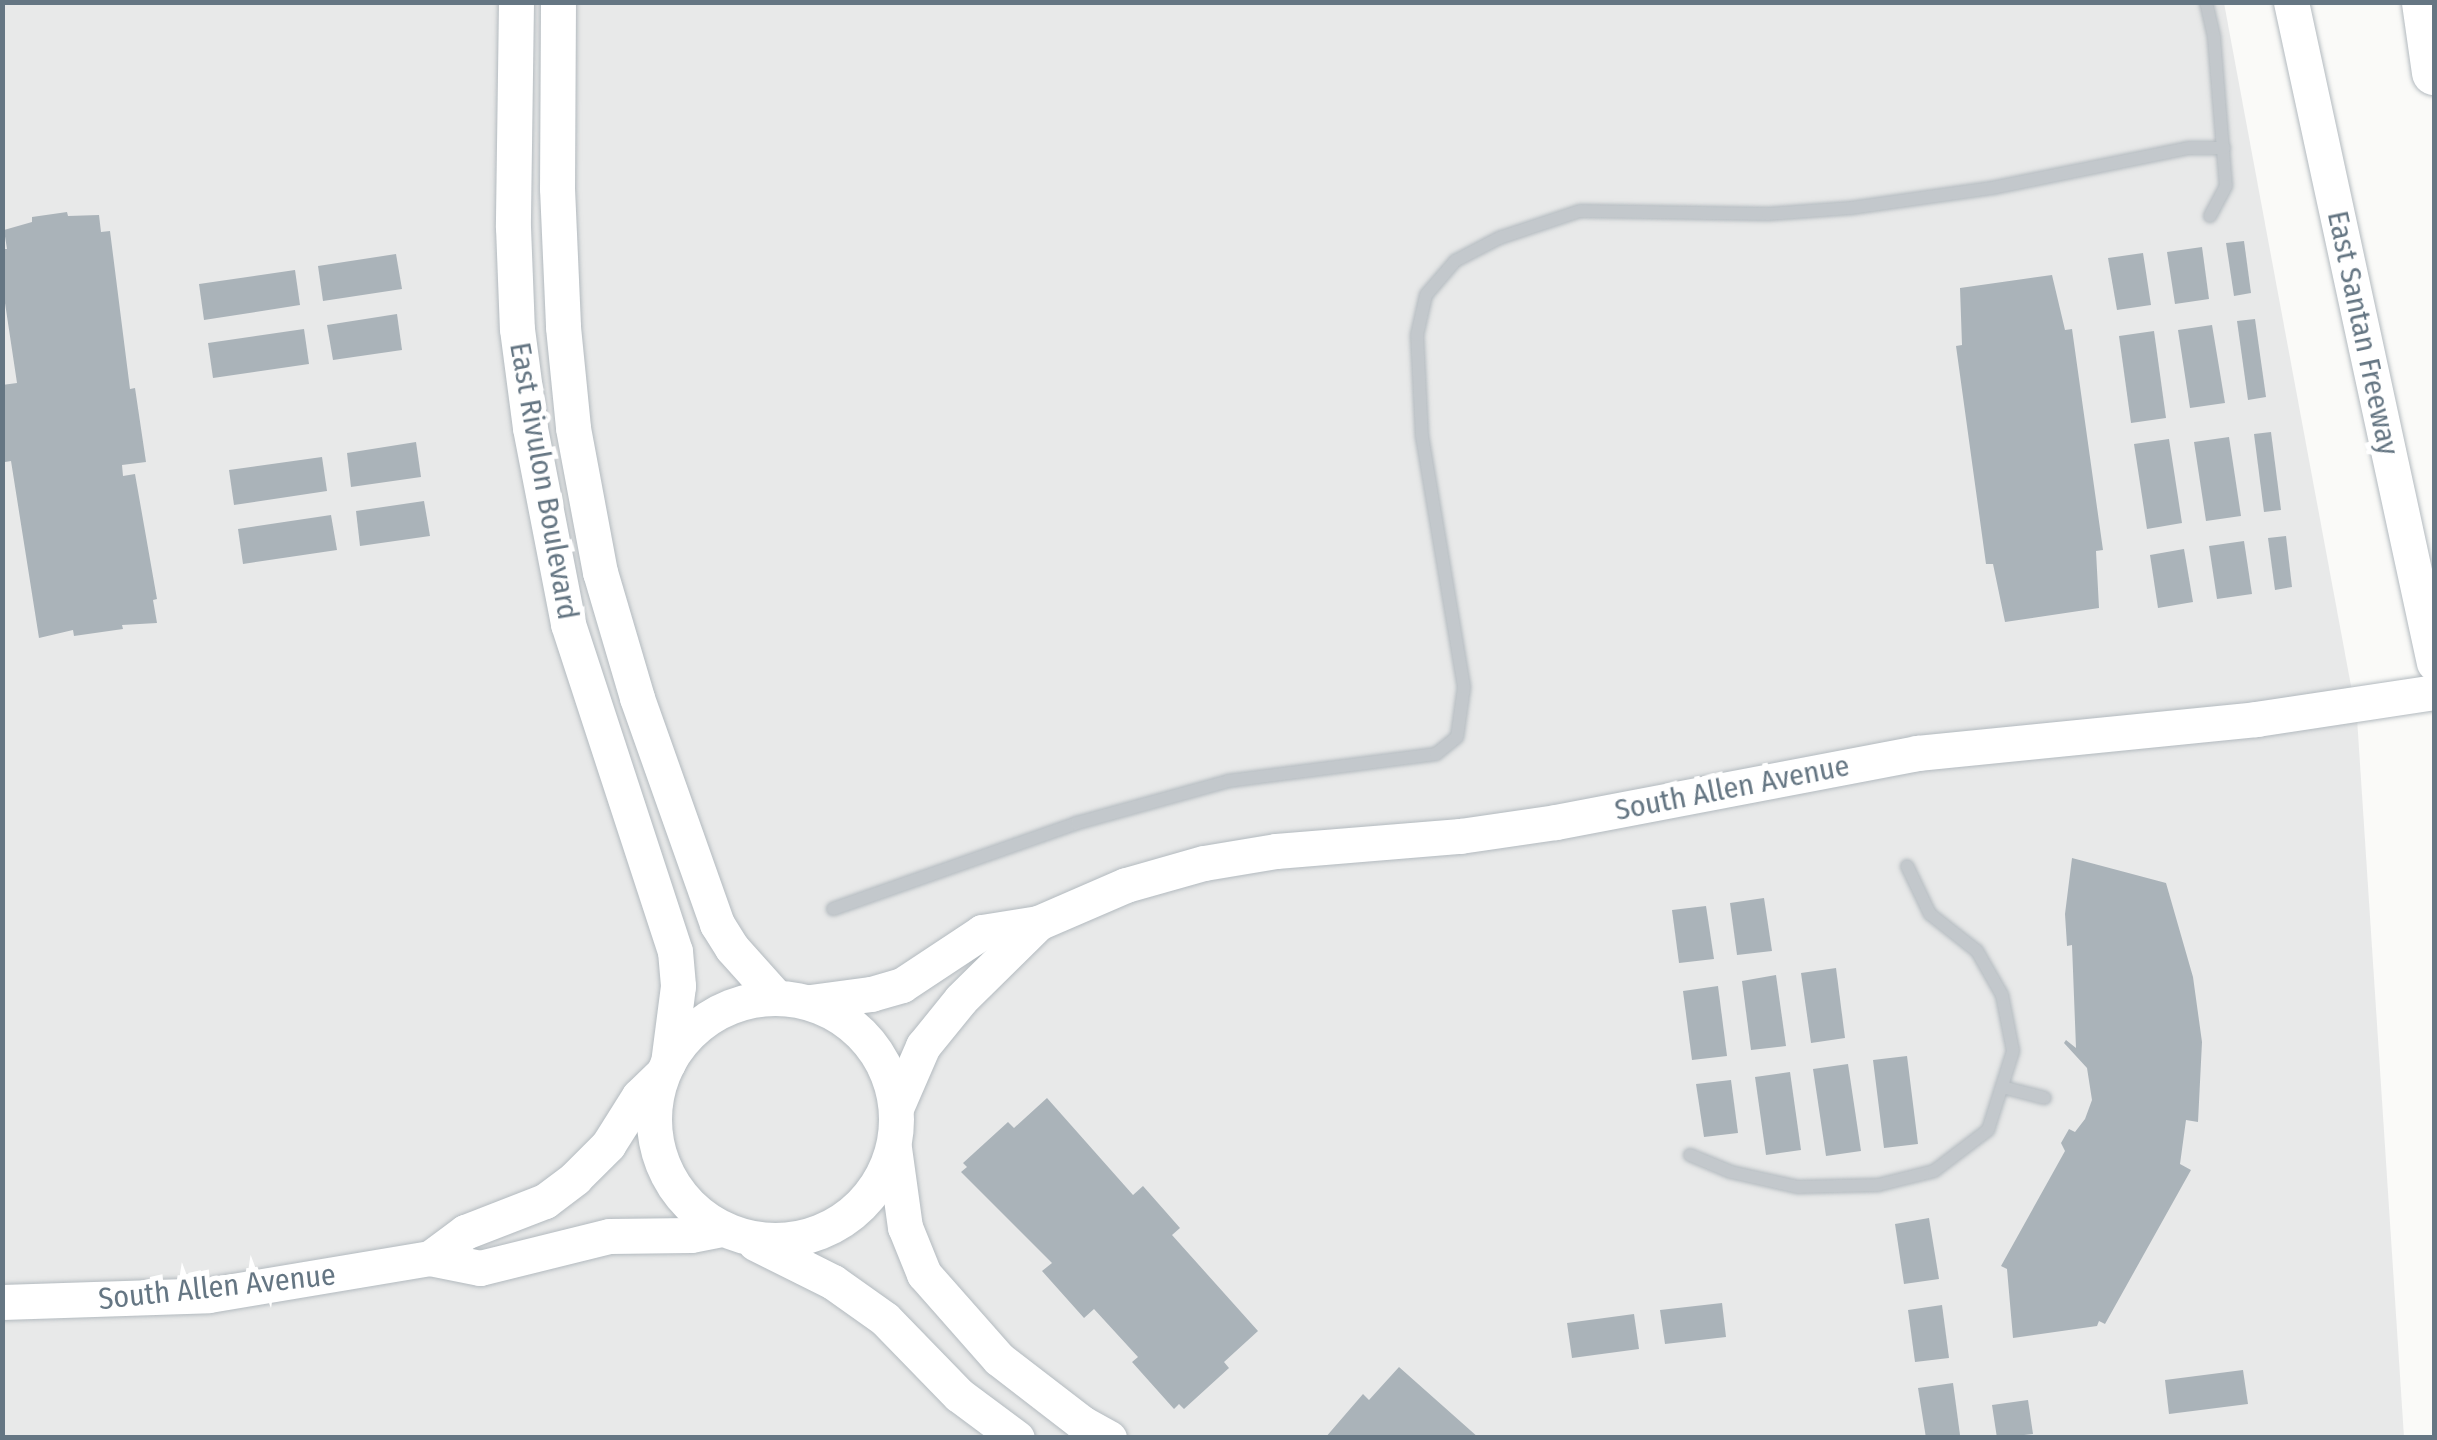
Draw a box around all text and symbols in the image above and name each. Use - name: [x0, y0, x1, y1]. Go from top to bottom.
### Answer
- street label: East Santan Freeway: [2320, 208, 2406, 458]
- street label: East Rivulon Boulevard: [502, 340, 586, 622]
- street label: South Allen Avenue: [1612, 748, 1852, 828]
- street label: South Allen Avenue: [97, 1257, 337, 1317]

